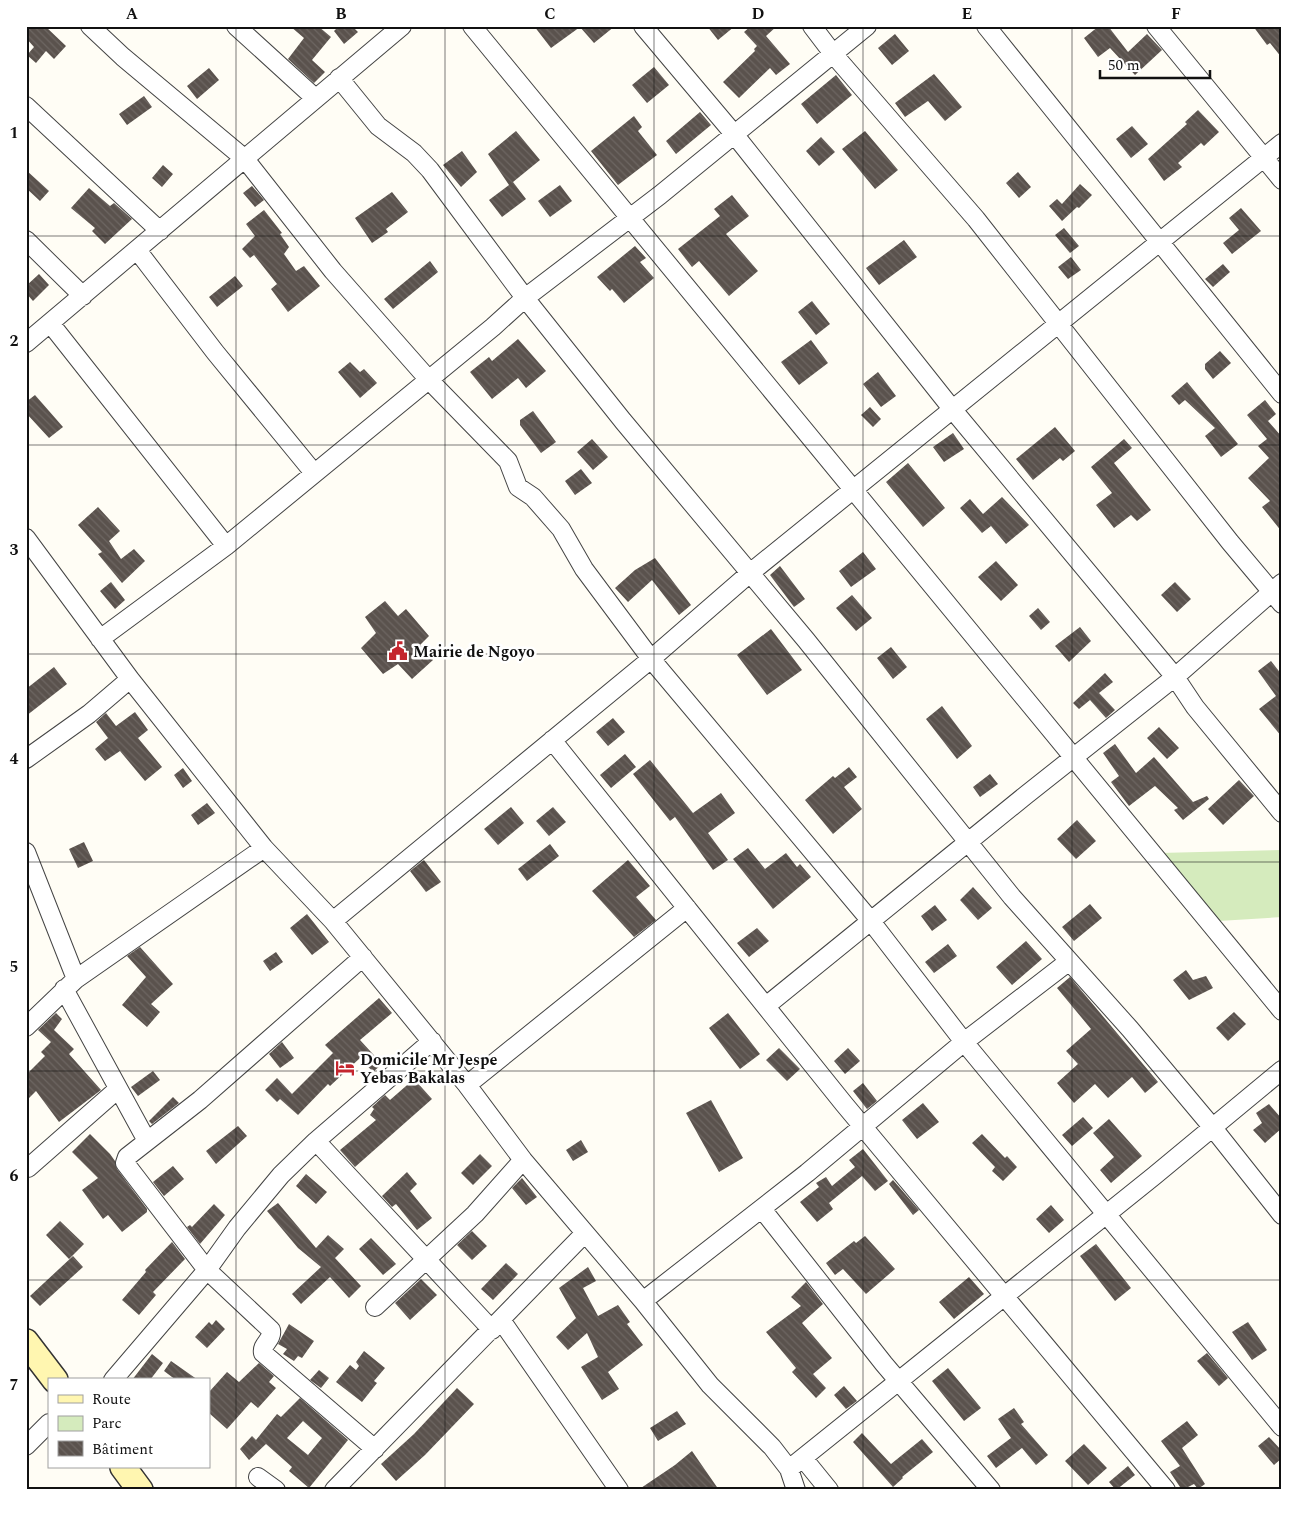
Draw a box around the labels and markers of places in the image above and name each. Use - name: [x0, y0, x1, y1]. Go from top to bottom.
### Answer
- public building icon: Mairie de Ngoyo: [387, 640, 409, 662]
- place label: Mairie de Ngoyo: [413, 640, 535, 664]
- place label: Domicile Mr Jespe Yebas Bakalas: [360, 1048, 498, 1090]
- hotel icon: Domicile Mr Jespe Yebas Bakalas: [334, 1057, 356, 1079]

